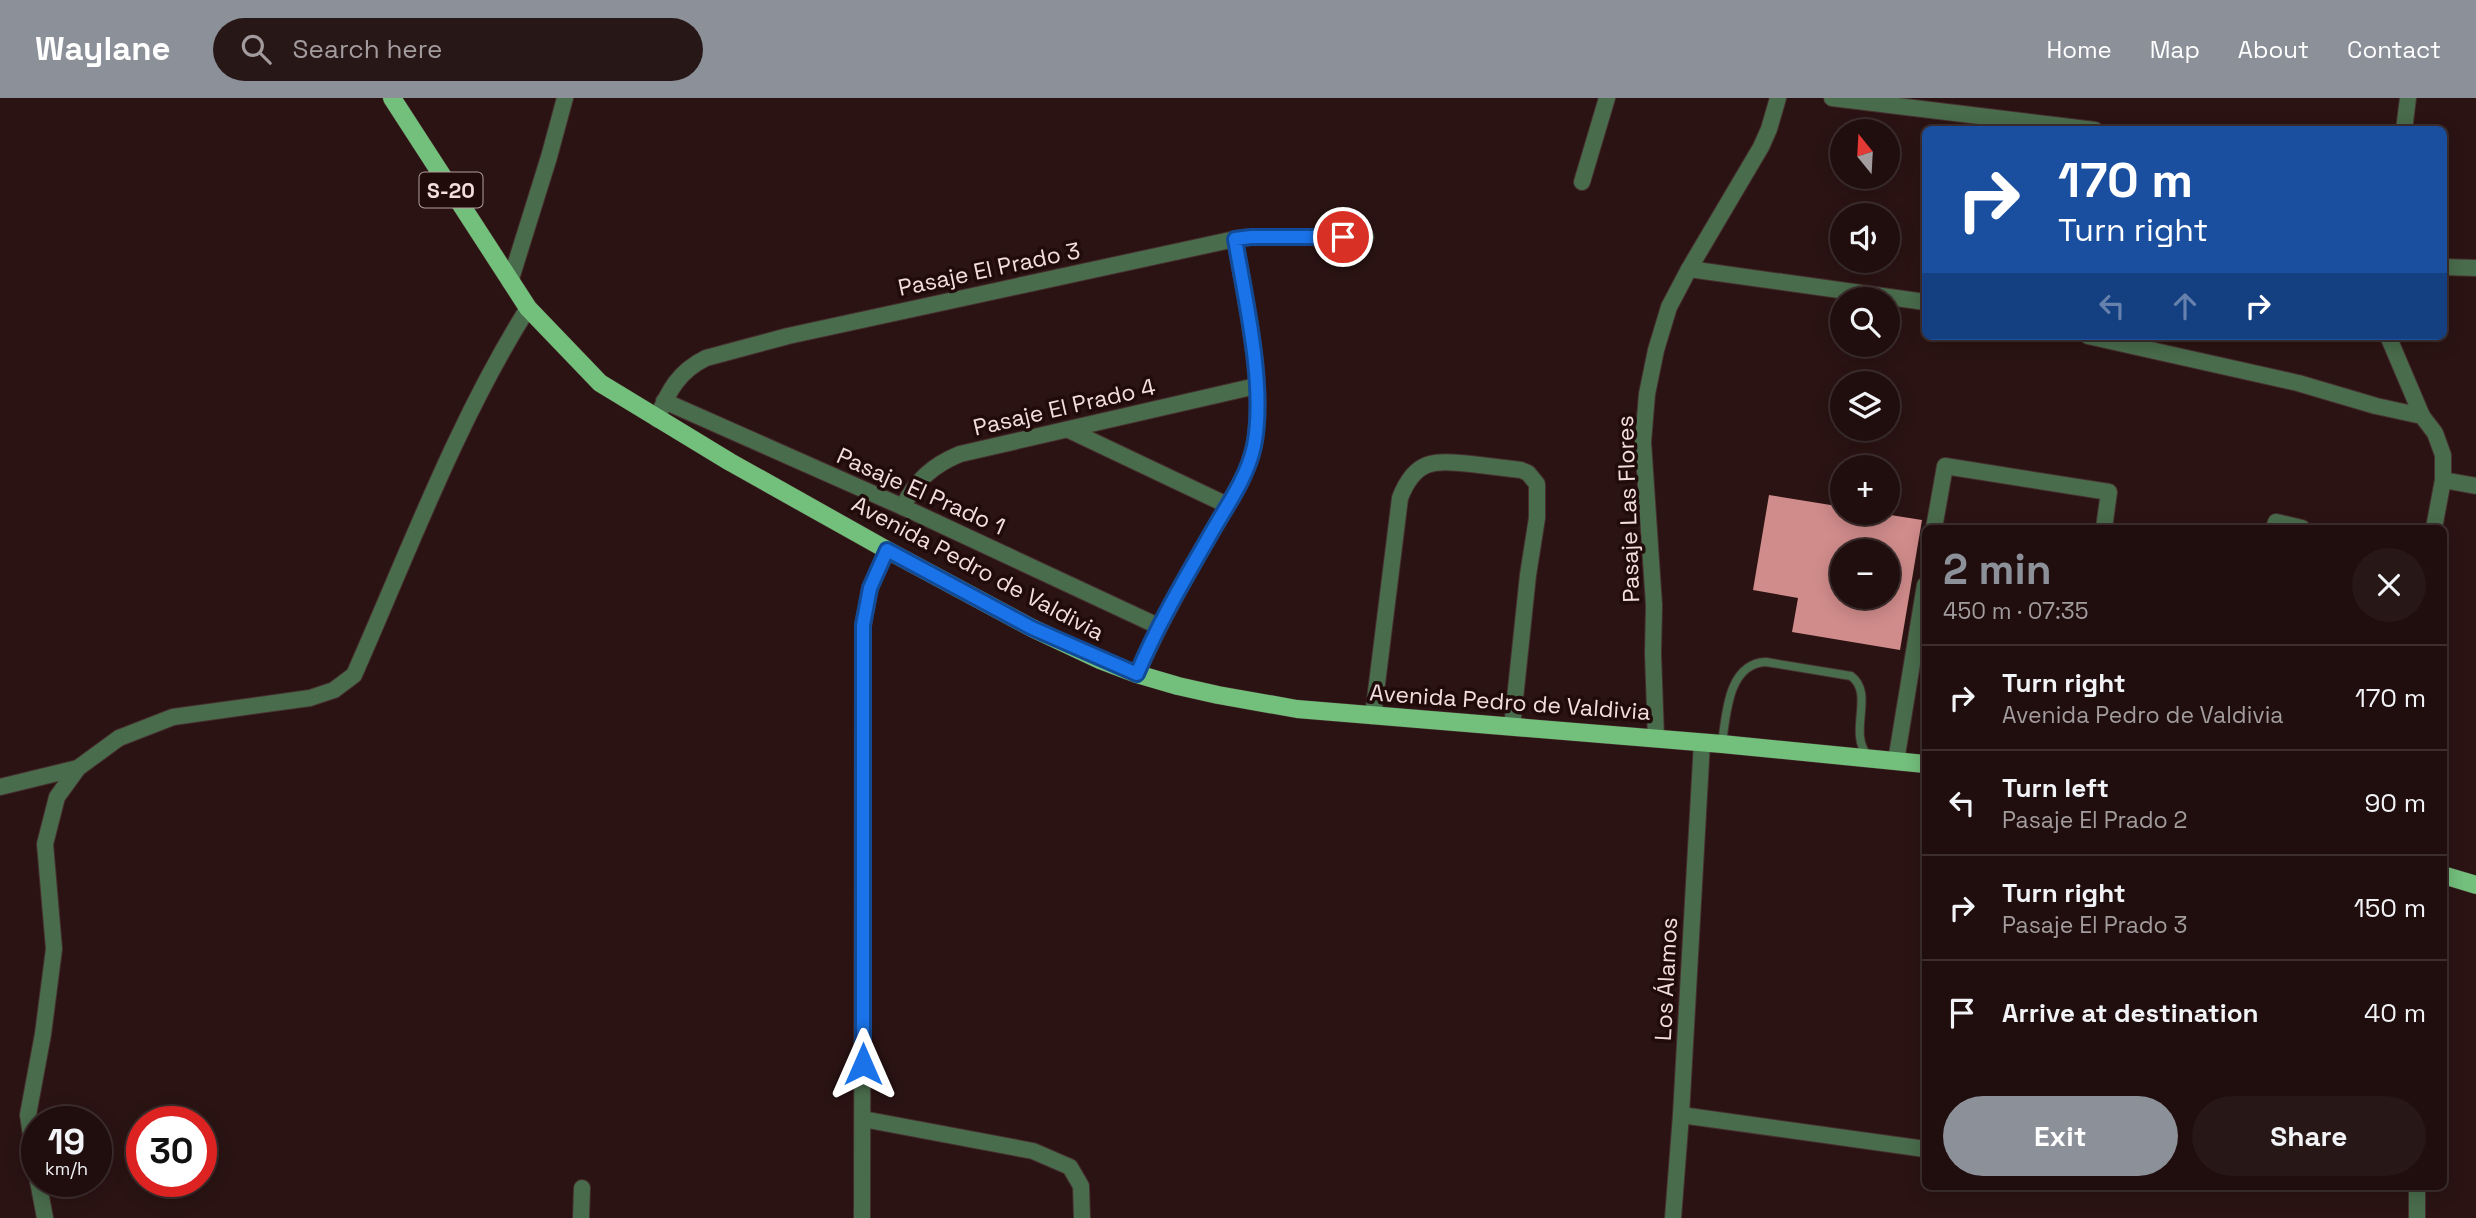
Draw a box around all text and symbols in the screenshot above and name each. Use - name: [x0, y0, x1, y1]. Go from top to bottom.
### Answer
- search box: [213, 18, 703, 81]
- text: Waylane: [35, 28, 171, 70]
- icon: search: [237, 30, 275, 68]
- text: Search here: [293, 32, 442, 66]
- text: Home: [2046, 34, 2112, 65]
- text: Map: [2150, 34, 2200, 65]
- text: About: [2238, 34, 2309, 65]
- text: Contact: [2347, 34, 2441, 65]
- north arrow: [1830, 119, 1900, 189]
- map controls: [1830, 119, 1900, 609]
- text: 170 m: [2058, 149, 2193, 211]
- icon: right: [1943, 154, 2034, 245]
- road number: S-20: [420, 172, 482, 208]
- button: sound: [1830, 203, 1900, 273]
- pin: [1313, 207, 1373, 267]
- text: Turn right: [2058, 210, 2208, 250]
- icon: arrive: [1324, 218, 1362, 256]
- street label: Pasaje El Prado 3: [895, 235, 1083, 303]
- button: search: [1830, 287, 1900, 357]
- icon: left: [2093, 287, 2131, 325]
- icon: ahead: [2166, 287, 2204, 325]
- icon: right: [2239, 287, 2277, 325]
- street label: Pasaje El Prado 4: [970, 371, 1158, 443]
- button: layers: [1830, 371, 1900, 441]
- street label: Pasaje Las Flores: [1610, 415, 1646, 603]
- street label: Pasaje El Prado 1: [832, 440, 1010, 542]
- button: +: [1830, 455, 1900, 525]
- street label: Avenida Pedro de Valdivia: [847, 489, 1109, 647]
- button: −: [1830, 539, 1900, 609]
- text: 2 min: [1943, 543, 2052, 596]
- button: close: [2352, 548, 2426, 622]
- text: 450 m · 07:35: [1943, 596, 2089, 626]
- text: Turn right: [2002, 666, 2126, 700]
- street label: Avenida Pedro de Valdivia: [1369, 677, 1651, 727]
- icon: right: [1943, 679, 1981, 717]
- text: 170 m: [2355, 681, 2426, 715]
- text: Avenida Pedro de Valdivia: [2002, 700, 2284, 730]
- text: Turn left: [2002, 771, 2109, 805]
- icon: left: [1943, 784, 1981, 822]
- text: 90 m: [2364, 786, 2426, 820]
- text: Pasaje El Prado 2: [2002, 805, 2187, 835]
- text: Turn right: [2002, 876, 2126, 910]
- icon: right: [1943, 889, 1981, 927]
- text: 150 m: [2354, 891, 2426, 925]
- text: Pasaje El Prado 3: [2002, 910, 2188, 940]
- street label: Los Álamos: [1648, 916, 1684, 1042]
- icon: arrive: [1943, 994, 1981, 1032]
- text: Arrive at destination: [2002, 996, 2259, 1030]
- text: 40 m: [2364, 996, 2426, 1030]
- position arrow: [826, 1027, 900, 1101]
- button: Exit: [1943, 1096, 2178, 1176]
- button: Share: [2192, 1096, 2426, 1176]
- speed limit sign: 30: [126, 1106, 217, 1197]
- text: 19: [48, 1120, 85, 1164]
- text: km/h: [45, 1157, 88, 1180]

